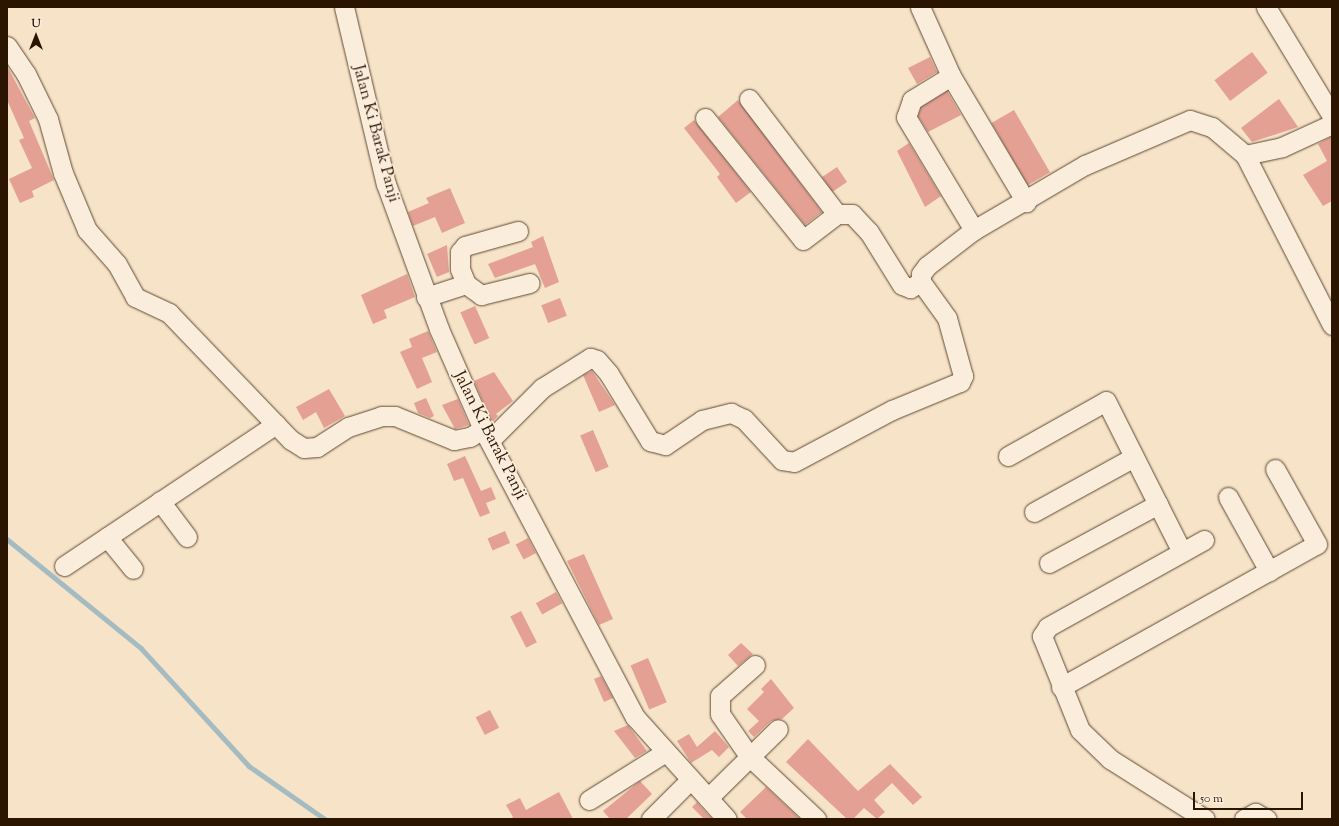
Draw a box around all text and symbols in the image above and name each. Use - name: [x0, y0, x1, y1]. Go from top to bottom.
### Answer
- north arrow: [16, 16, 56, 56]
- text: U: [32, 16, 40, 32]
- street label: Jalan Ki Barak Panji: [347, 63, 403, 205]
- street label: Jalan Ki Barak Panji: [448, 368, 530, 504]
- scale bar: [1195, 784, 1305, 810]
- text: 50 m: [1200, 790, 1223, 808]

